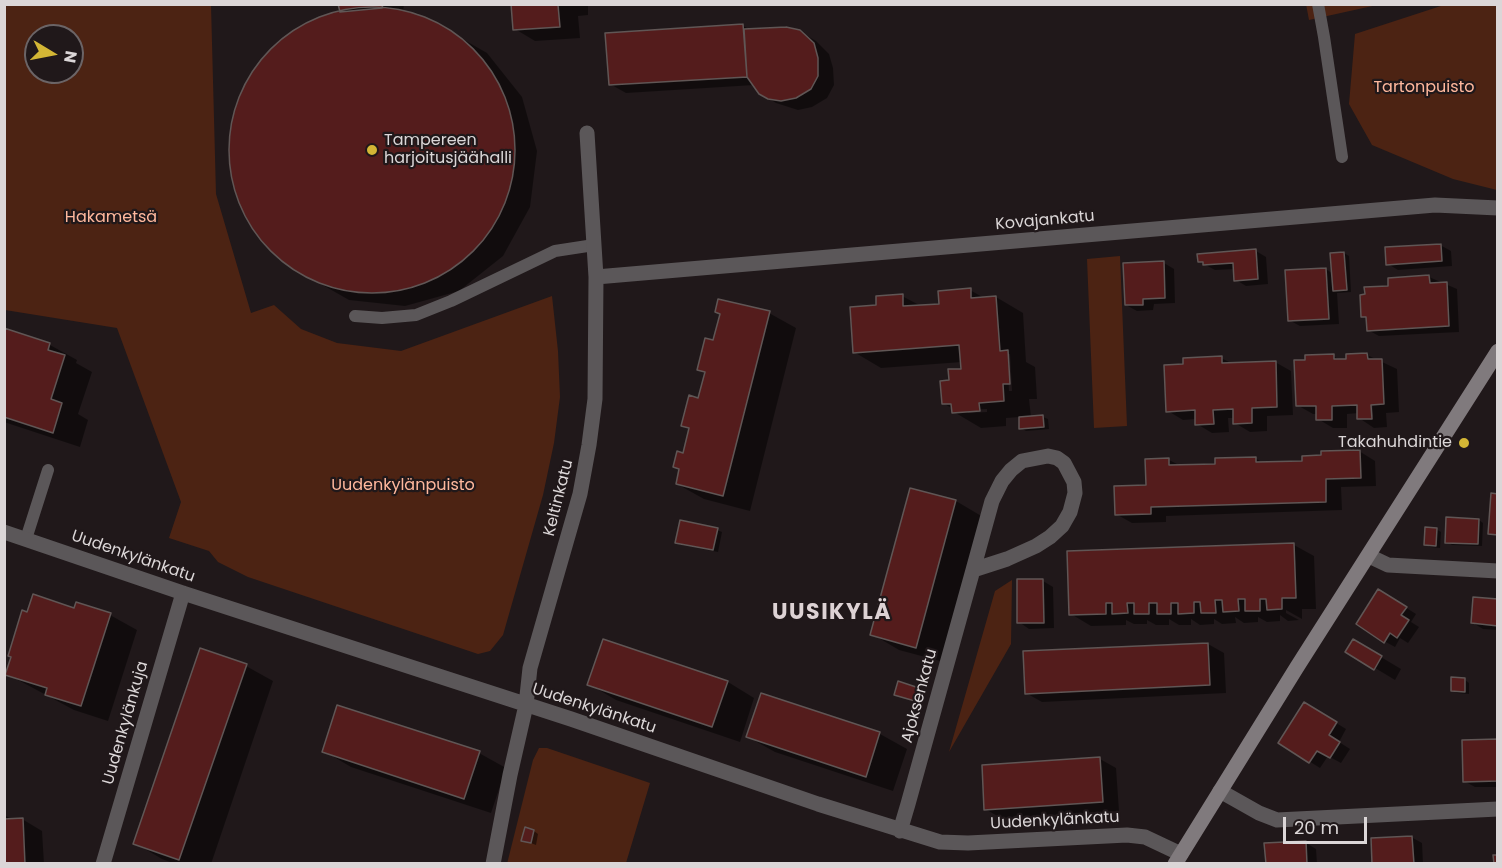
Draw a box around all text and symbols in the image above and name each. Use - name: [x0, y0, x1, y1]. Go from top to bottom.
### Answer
- north arrow: [24, 24, 84, 84]
- text: N: [58, 49, 83, 65]
- park label: Tartonpuisto: [1373, 78, 1475, 98]
- place label: Tampereen harjoitusjäähalli: [384, 131, 512, 169]
- marker: Tampereen harjoitusjäähalli: [365, 143, 379, 157]
- street label: Kovajankatu: [994, 207, 1096, 235]
- park label: Hakametsä: [65, 208, 157, 228]
- place label: Takahuhdintie: [1338, 433, 1452, 453]
- marker: Takahuhdintie: [1457, 436, 1471, 450]
- street label: Keltinkatu: [540, 458, 578, 538]
- park label: Uudenkylänpuisto: [331, 476, 475, 496]
- street label: Uudenkylänkatu: [69, 527, 197, 587]
- district label: UUSIKYLÄ: [772, 600, 892, 626]
- street label: Ajoksenkatu: [898, 647, 942, 745]
- street label: Uudenkylänkuja: [99, 659, 153, 787]
- street label: Uudenkylänkatu: [530, 680, 658, 738]
- scale bar: [1286, 805, 1370, 843]
- street label: Uudenkylänkatu: [990, 808, 1120, 834]
- text: 20 m: [1294, 815, 1339, 840]

